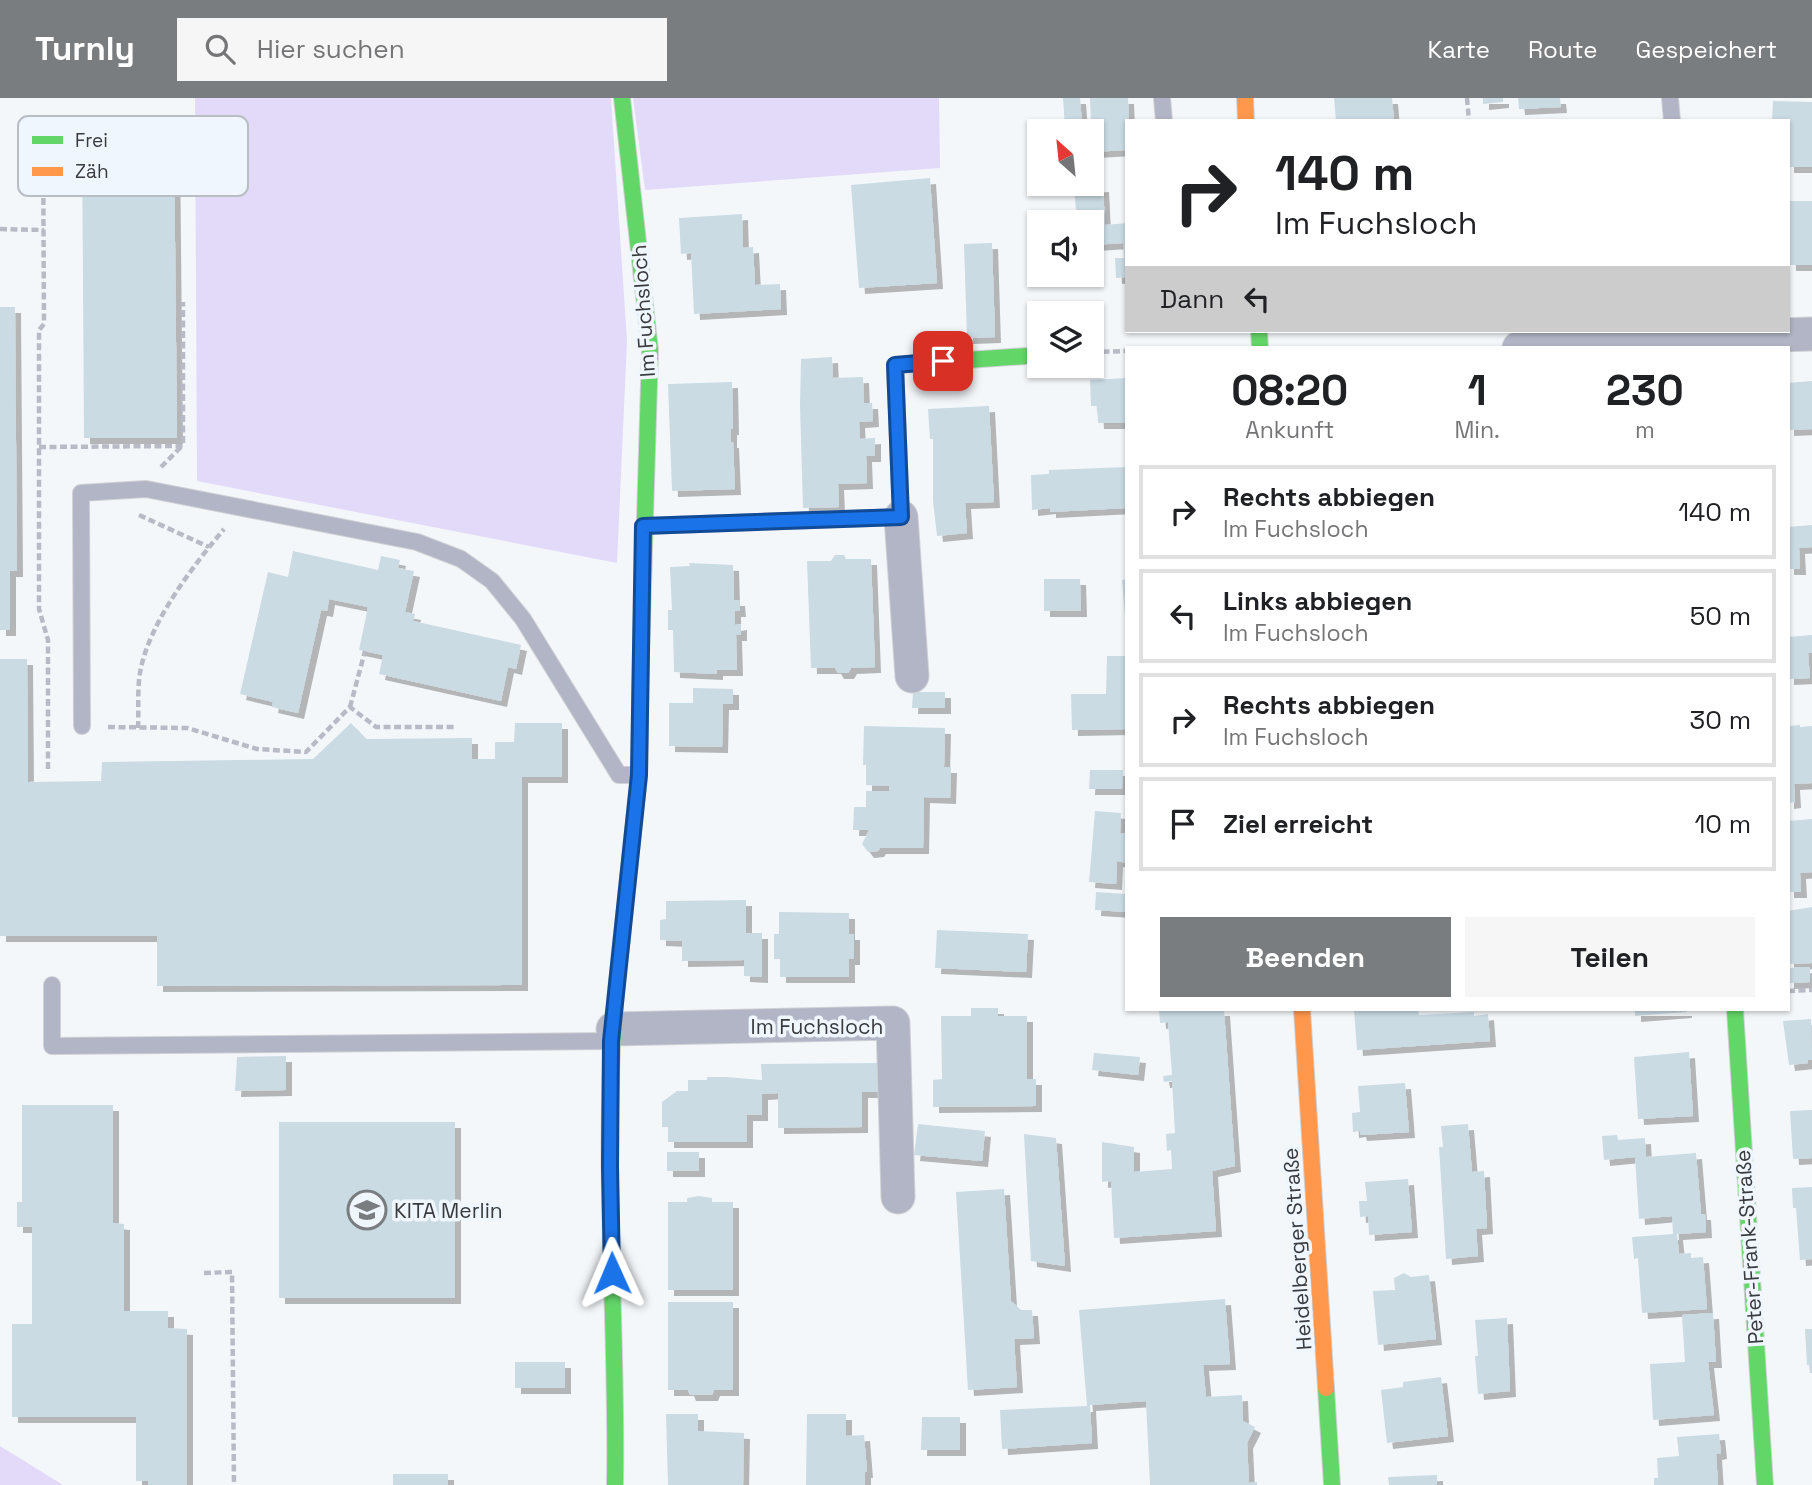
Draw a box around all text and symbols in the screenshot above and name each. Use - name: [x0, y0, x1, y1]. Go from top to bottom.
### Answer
- search box: [177, 18, 667, 81]
- text: Turnly: [35, 28, 135, 70]
- icon: search: [201, 30, 239, 68]
- text: Hier suchen: [257, 32, 405, 66]
- text: Karte: [1428, 34, 1490, 65]
- text: Route: [1528, 34, 1597, 65]
- text: Gespeichert: [1635, 34, 1777, 65]
- legend: [18, 116, 248, 196]
- north arrow: [1027, 119, 1104, 196]
- map controls: [1027, 119, 1104, 378]
- text: Frei: [75, 128, 108, 153]
- text: 140 m: [1275, 142, 1414, 204]
- icon: right: [1160, 147, 1251, 238]
- text: Zäh: [75, 159, 109, 184]
- text: Im Fuchsloch: [1275, 203, 1477, 243]
- button: sound: [1027, 210, 1104, 287]
- street label: Im Fuchsloch: [625, 244, 661, 378]
- icon: left: [1238, 280, 1276, 318]
- text: Dann: [1160, 282, 1224, 316]
- button: layers: [1027, 301, 1104, 378]
- pin: [913, 331, 973, 391]
- icon: arrive: [924, 342, 962, 380]
- text: 08:20: [1231, 364, 1348, 417]
- text: 1: [1468, 364, 1487, 417]
- text: 230: [1606, 364, 1684, 417]
- text: Ankunft: [1245, 415, 1334, 445]
- text: Min.: [1454, 415, 1500, 445]
- text: m: [1635, 415, 1655, 445]
- text: Rechts abbiegen: [1223, 480, 1435, 514]
- icon: right: [1164, 493, 1202, 531]
- text: 140 m: [1678, 495, 1751, 529]
- text: Im Fuchsloch: [1223, 514, 1368, 544]
- text: Links abbiegen: [1223, 584, 1412, 618]
- icon: left: [1164, 597, 1202, 635]
- text: 50 m: [1690, 599, 1751, 633]
- text: Im Fuchsloch: [1223, 618, 1368, 648]
- text: Rechts abbiegen: [1223, 688, 1435, 722]
- icon: right: [1164, 701, 1202, 739]
- text: 30 m: [1690, 703, 1751, 737]
- text: Im Fuchsloch: [1223, 722, 1368, 752]
- icon: arrive: [1164, 805, 1202, 843]
- text: Ziel erreicht: [1223, 807, 1373, 841]
- text: 10 m: [1694, 807, 1751, 841]
- button: Beenden: [1160, 917, 1451, 997]
- button: Teilen: [1465, 917, 1755, 997]
- street label: Im Fuchsloch: [751, 1013, 883, 1040]
- street label: Heidelberger Straße: [1276, 1147, 1318, 1351]
- street label: Peter-Frank-Straße: [1729, 1149, 1769, 1345]
- school or university icon: KITA Merlin: [346, 1189, 388, 1231]
- place label: KITA Merlin: [394, 1197, 503, 1224]
- position arrow: [575, 1236, 649, 1310]

